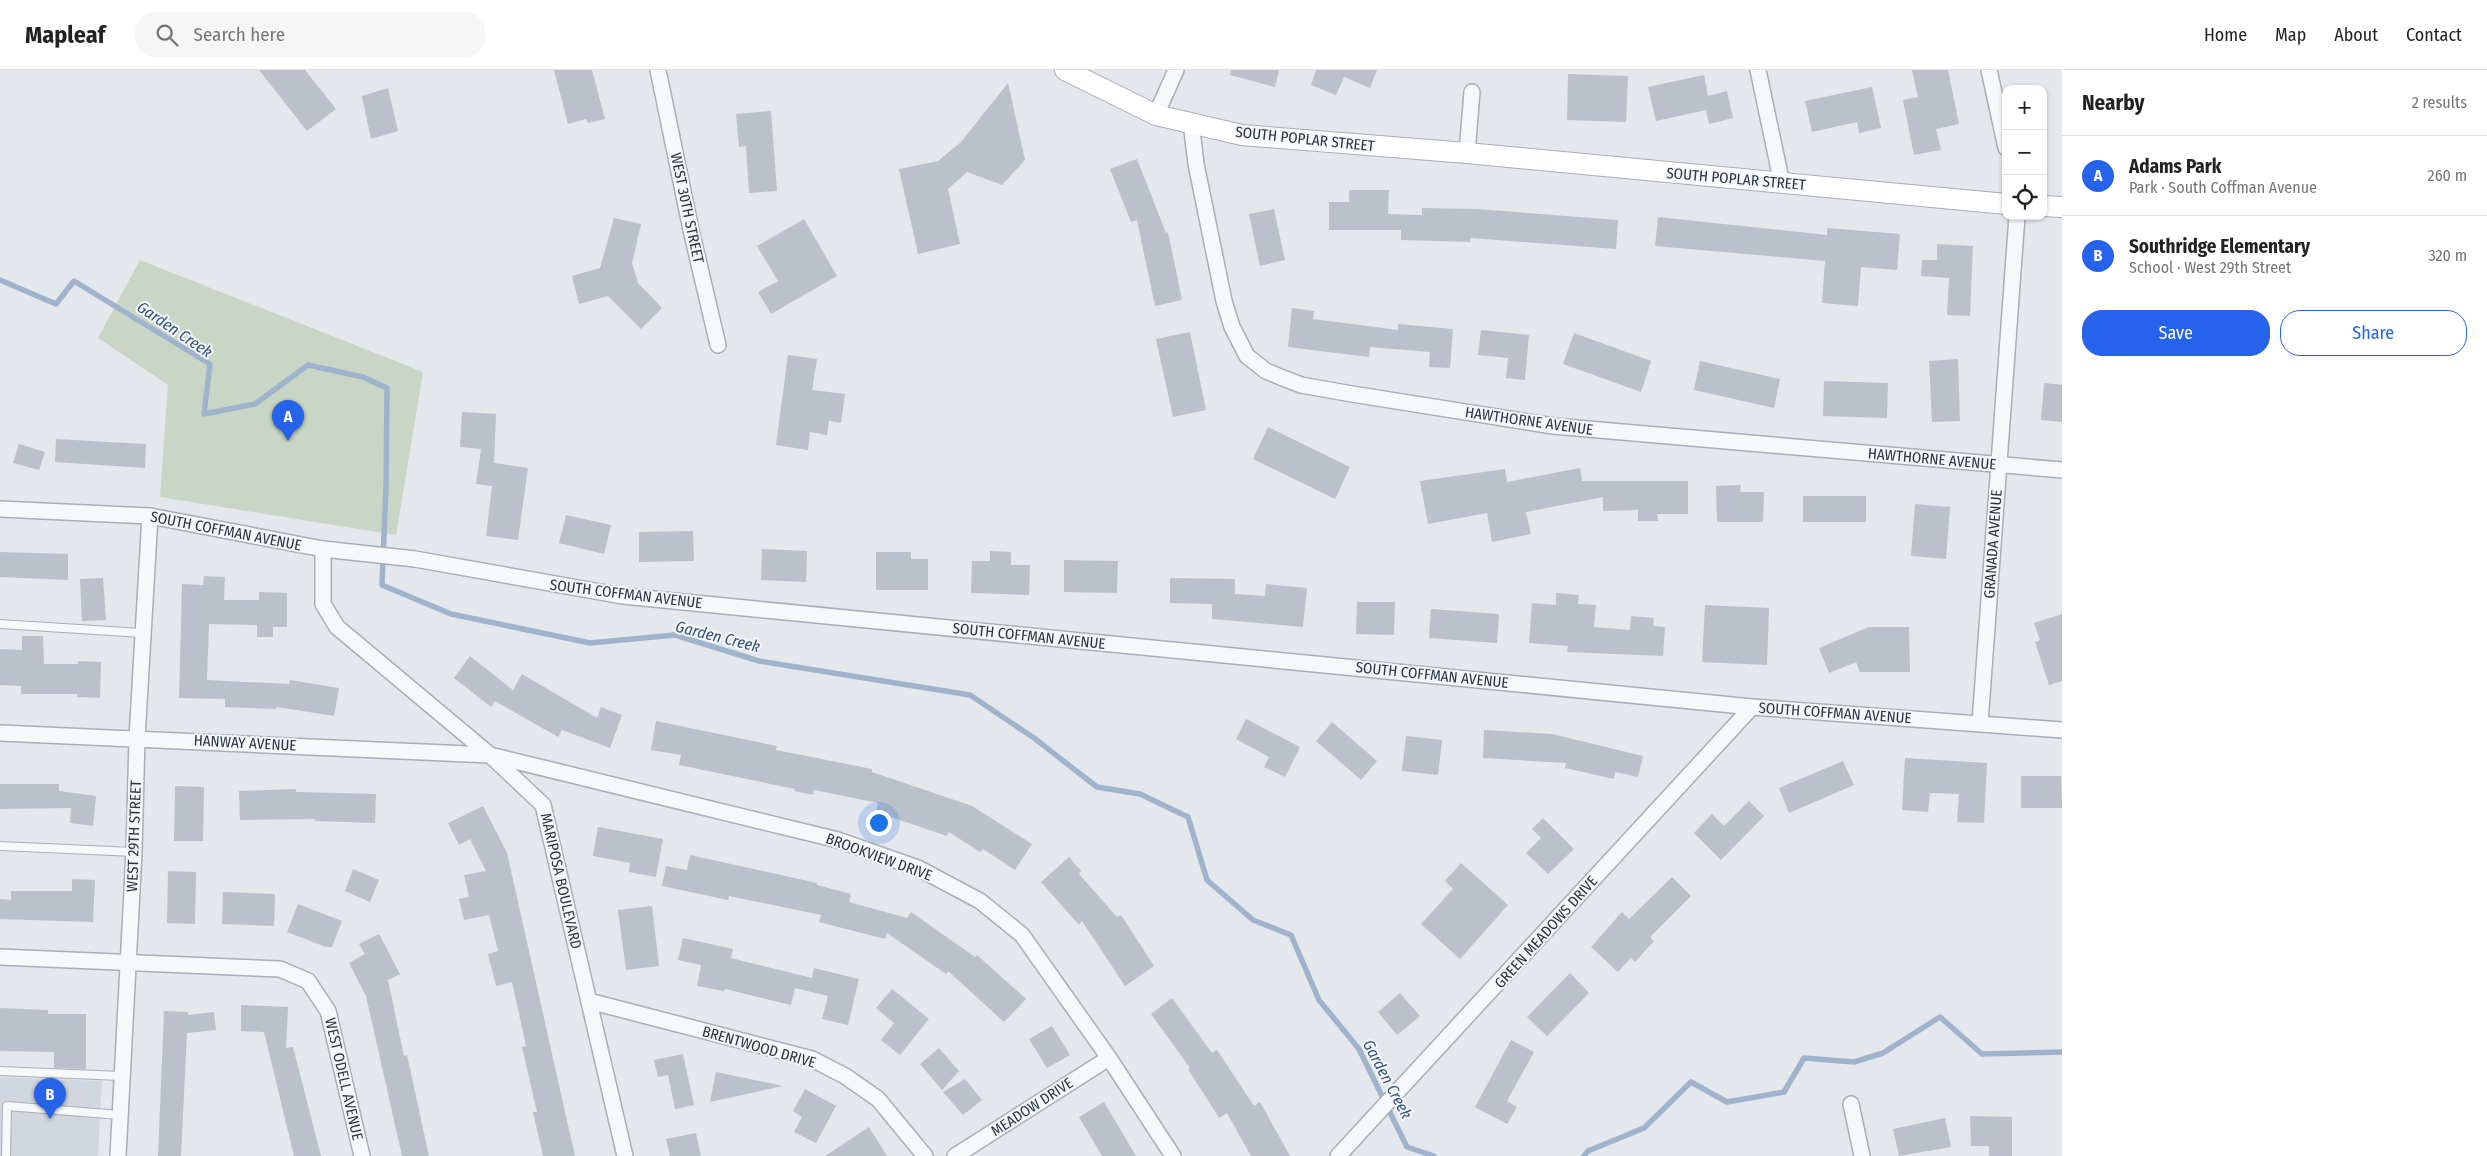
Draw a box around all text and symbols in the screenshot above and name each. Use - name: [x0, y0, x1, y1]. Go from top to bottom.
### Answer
- search box: [135, 12, 485, 57]
- text: Mapleaf: [25, 21, 105, 49]
- icon: search: [153, 21, 181, 49]
- text: Search here: [193, 23, 285, 46]
- text: Home: [2204, 24, 2247, 46]
- text: Map: [2275, 24, 2306, 46]
- text: About: [2334, 24, 2378, 46]
- text: Contact: [2406, 24, 2462, 46]
- map controls: [2002, 85, 2047, 220]
- button: +: [2002, 85, 2047, 130]
- text: Nearby: [2082, 90, 2144, 116]
- text: 2 results: [2412, 93, 2467, 112]
- street label: SOUTH POPLAR STREET: [1235, 123, 1376, 155]
- button: −: [2002, 130, 2047, 175]
- street label: WEST 30TH STREET: [666, 151, 708, 265]
- text: Adams Park: [2129, 155, 2221, 178]
- street label: SOUTH POPLAR STREET: [1666, 164, 1806, 194]
- text: A: [2094, 166, 2102, 185]
- text: 260 m: [2428, 166, 2467, 185]
- button: locate: [2002, 175, 2047, 220]
- text: Park · South Coffman Avenue: [2129, 178, 2317, 197]
- text: Southridge Elementary: [2129, 235, 2310, 258]
- text: B: [2094, 246, 2102, 265]
- text: 320 m: [2428, 246, 2467, 265]
- text: School · West 29th Street: [2129, 258, 2291, 277]
- water label: Garden Creek: [134, 297, 216, 362]
- button: Save: [2082, 310, 2270, 356]
- button: Share: [2280, 310, 2467, 356]
- pin: A: [272, 400, 304, 441]
- street label: HAWTHORNE AVENUE: [1464, 403, 1594, 439]
- street label: HAWTHORNE AVENUE: [1867, 444, 1997, 474]
- street label: GRANADA AVENUE: [1980, 489, 2006, 599]
- street label: SOUTH COFFMAN AVENUE: [149, 508, 303, 554]
- street label: SOUTH COFFMAN AVENUE: [549, 576, 703, 612]
- water label: Garden Creek: [674, 617, 762, 656]
- street label: SOUTH COFFMAN AVENUE: [952, 619, 1106, 653]
- street label: SOUTH COFFMAN AVENUE: [1355, 658, 1509, 692]
- street label: SOUTH COFFMAN AVENUE: [1758, 699, 1912, 727]
- street label: HANWAY AVENUE: [193, 731, 297, 755]
- street label: WEST 29TH STREET: [123, 780, 145, 892]
- your location: [866, 810, 892, 836]
- street label: MARIPOSA BOULEVARD: [537, 811, 585, 951]
- street label: BROOKVIEW DRIVE: [823, 829, 935, 885]
- street label: GREEN MEADOWS DRIVE: [1491, 872, 1601, 992]
- street label: WEST ODELL AVENUE: [321, 1016, 367, 1142]
- street label: BRENTWOOD DRIVE: [700, 1022, 818, 1072]
- water label: Garden Creek: [1359, 1037, 1416, 1122]
- street label: MEADOW DRIVE: [988, 1074, 1076, 1140]
- pin: B: [34, 1078, 66, 1119]

